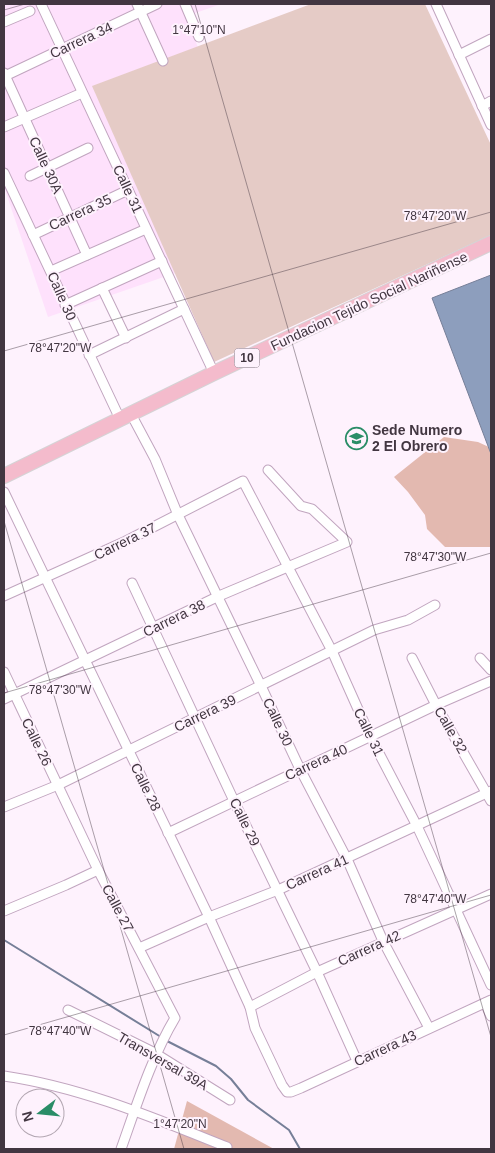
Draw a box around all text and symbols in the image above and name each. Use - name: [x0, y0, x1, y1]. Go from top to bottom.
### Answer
- street label: Carrera 34: [47, 19, 115, 61]
- text: 1°47'10"N: [172, 23, 226, 37]
- street label: Calle 30A: [26, 134, 66, 196]
- street label: Calle 31: [110, 162, 146, 216]
- street label: Carrera 35: [46, 191, 114, 233]
- text: 78°47'20"W: [404, 209, 467, 223]
- street label: Fundacion Tejido Social Nariñense: [268, 248, 470, 354]
- street label: Calle 30: [44, 269, 80, 323]
- text: 78°47'20"W: [29, 341, 92, 355]
- road number: 10: [234, 348, 260, 368]
- place label: Sede Numero 2 El Obrero: [372, 422, 462, 454]
- school or university icon: Sede Numero 2 El Obrero: [344, 426, 368, 450]
- street label: Carrera 37: [91, 519, 159, 563]
- text: 78°47'30"W: [404, 550, 467, 564]
- street label: Carrera 38: [140, 596, 208, 640]
- text: 78°47'30"W: [29, 683, 92, 697]
- street label: Carrera 39: [171, 691, 239, 735]
- street label: Calle 30: [260, 695, 296, 749]
- street label: Calle 32: [431, 704, 471, 756]
- street label: Calle 31: [351, 705, 388, 759]
- street label: Calle 26: [19, 715, 56, 769]
- street label: Carrera 40: [282, 741, 350, 783]
- street label: Calle 28: [128, 760, 165, 814]
- street label: Calle 29: [227, 795, 264, 849]
- street label: Carrera 41: [283, 851, 351, 893]
- street label: Calle 27: [99, 882, 137, 935]
- text: 78°47'40"W: [404, 892, 467, 906]
- street label: Carrera 42: [335, 927, 403, 969]
- text: 78°47'40"W: [29, 1024, 92, 1038]
- street label: Carrera 43: [351, 1027, 419, 1069]
- street label: Transversal 39A: [115, 1029, 211, 1094]
- north arrow: [15, 1088, 65, 1138]
- text: N: [18, 1110, 37, 1124]
- text: 1°47'20"N: [153, 1117, 207, 1131]

